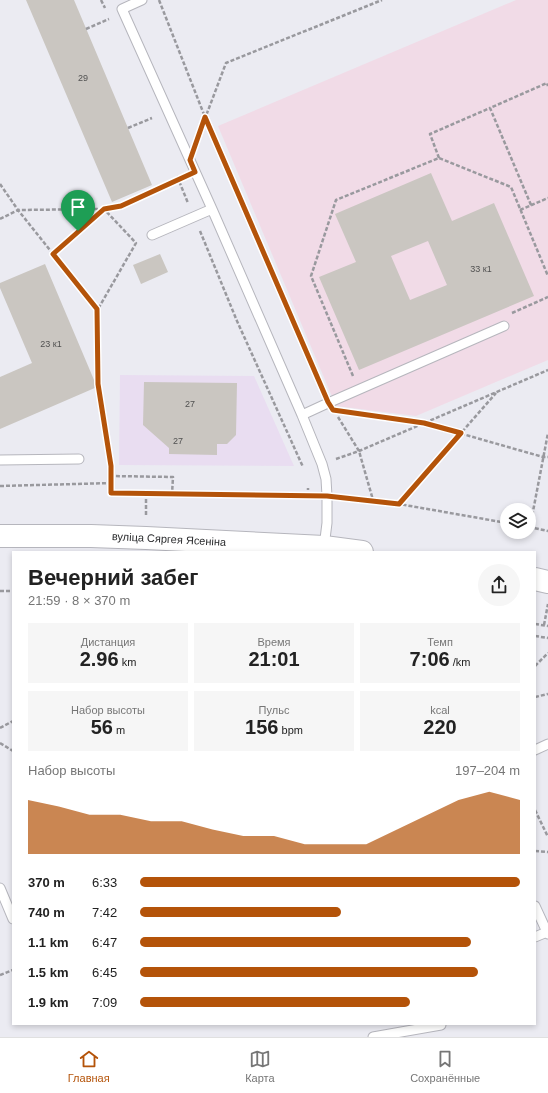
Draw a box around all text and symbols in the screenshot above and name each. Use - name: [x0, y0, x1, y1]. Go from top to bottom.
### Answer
- house number: 29: [78, 73, 88, 83]
- pin: [61, 190, 95, 231]
- icon: arrive: [67, 196, 89, 218]
- house number: 33 к1: [470, 264, 492, 274]
- house number: 23 к1: [40, 339, 62, 349]
- house number: 27: [185, 399, 195, 409]
- house number: 27: [173, 436, 183, 446]
- map controls: [500, 503, 536, 539]
- button: layers: [500, 503, 536, 539]
- street label: вуліца Сяргея Ясеніна: [112, 530, 227, 548]
- button: share: [478, 564, 520, 606]
- text: Вечерний забег: [28, 565, 198, 590]
- text: 21:59 · 8 × 370 m: [28, 593, 130, 608]
- text: Дистанция: [81, 636, 135, 648]
- text: Время: [257, 636, 291, 648]
- text: Темп: [427, 636, 453, 648]
- text: 2.96: [80, 648, 119, 670]
- text: 21:01: [248, 648, 300, 670]
- text: 7:06: [410, 648, 450, 670]
- text: km: [119, 656, 136, 668]
- text: /km: [450, 656, 470, 668]
- text: Набор высоты: [71, 704, 145, 716]
- text: Пульс: [259, 704, 289, 716]
- text: kcal: [430, 704, 450, 716]
- text: 56: [91, 716, 113, 738]
- text: 156: [245, 716, 278, 738]
- text: 220: [423, 716, 457, 738]
- text: m: [113, 724, 125, 736]
- text: bpm: [278, 724, 303, 736]
- text: Набор высоты: [28, 763, 115, 778]
- text: 197–204 m: [455, 763, 520, 778]
- text: 370 m: [28, 875, 65, 890]
- text: 6:33: [92, 875, 117, 890]
- text: 740 m: [28, 905, 65, 920]
- text: 7:42: [92, 905, 117, 920]
- text: 1.1 km: [28, 935, 68, 950]
- text: 6:47: [92, 935, 117, 950]
- text: 1.5 km: [28, 965, 68, 980]
- text: 6:45: [92, 965, 117, 980]
- text: 1.9 km: [28, 995, 68, 1010]
- text: 7:09: [92, 995, 117, 1010]
- tab: Главная: [68, 1048, 110, 1084]
- tab: Карта: [245, 1048, 275, 1084]
- tab: Сохранённые: [410, 1048, 480, 1084]

